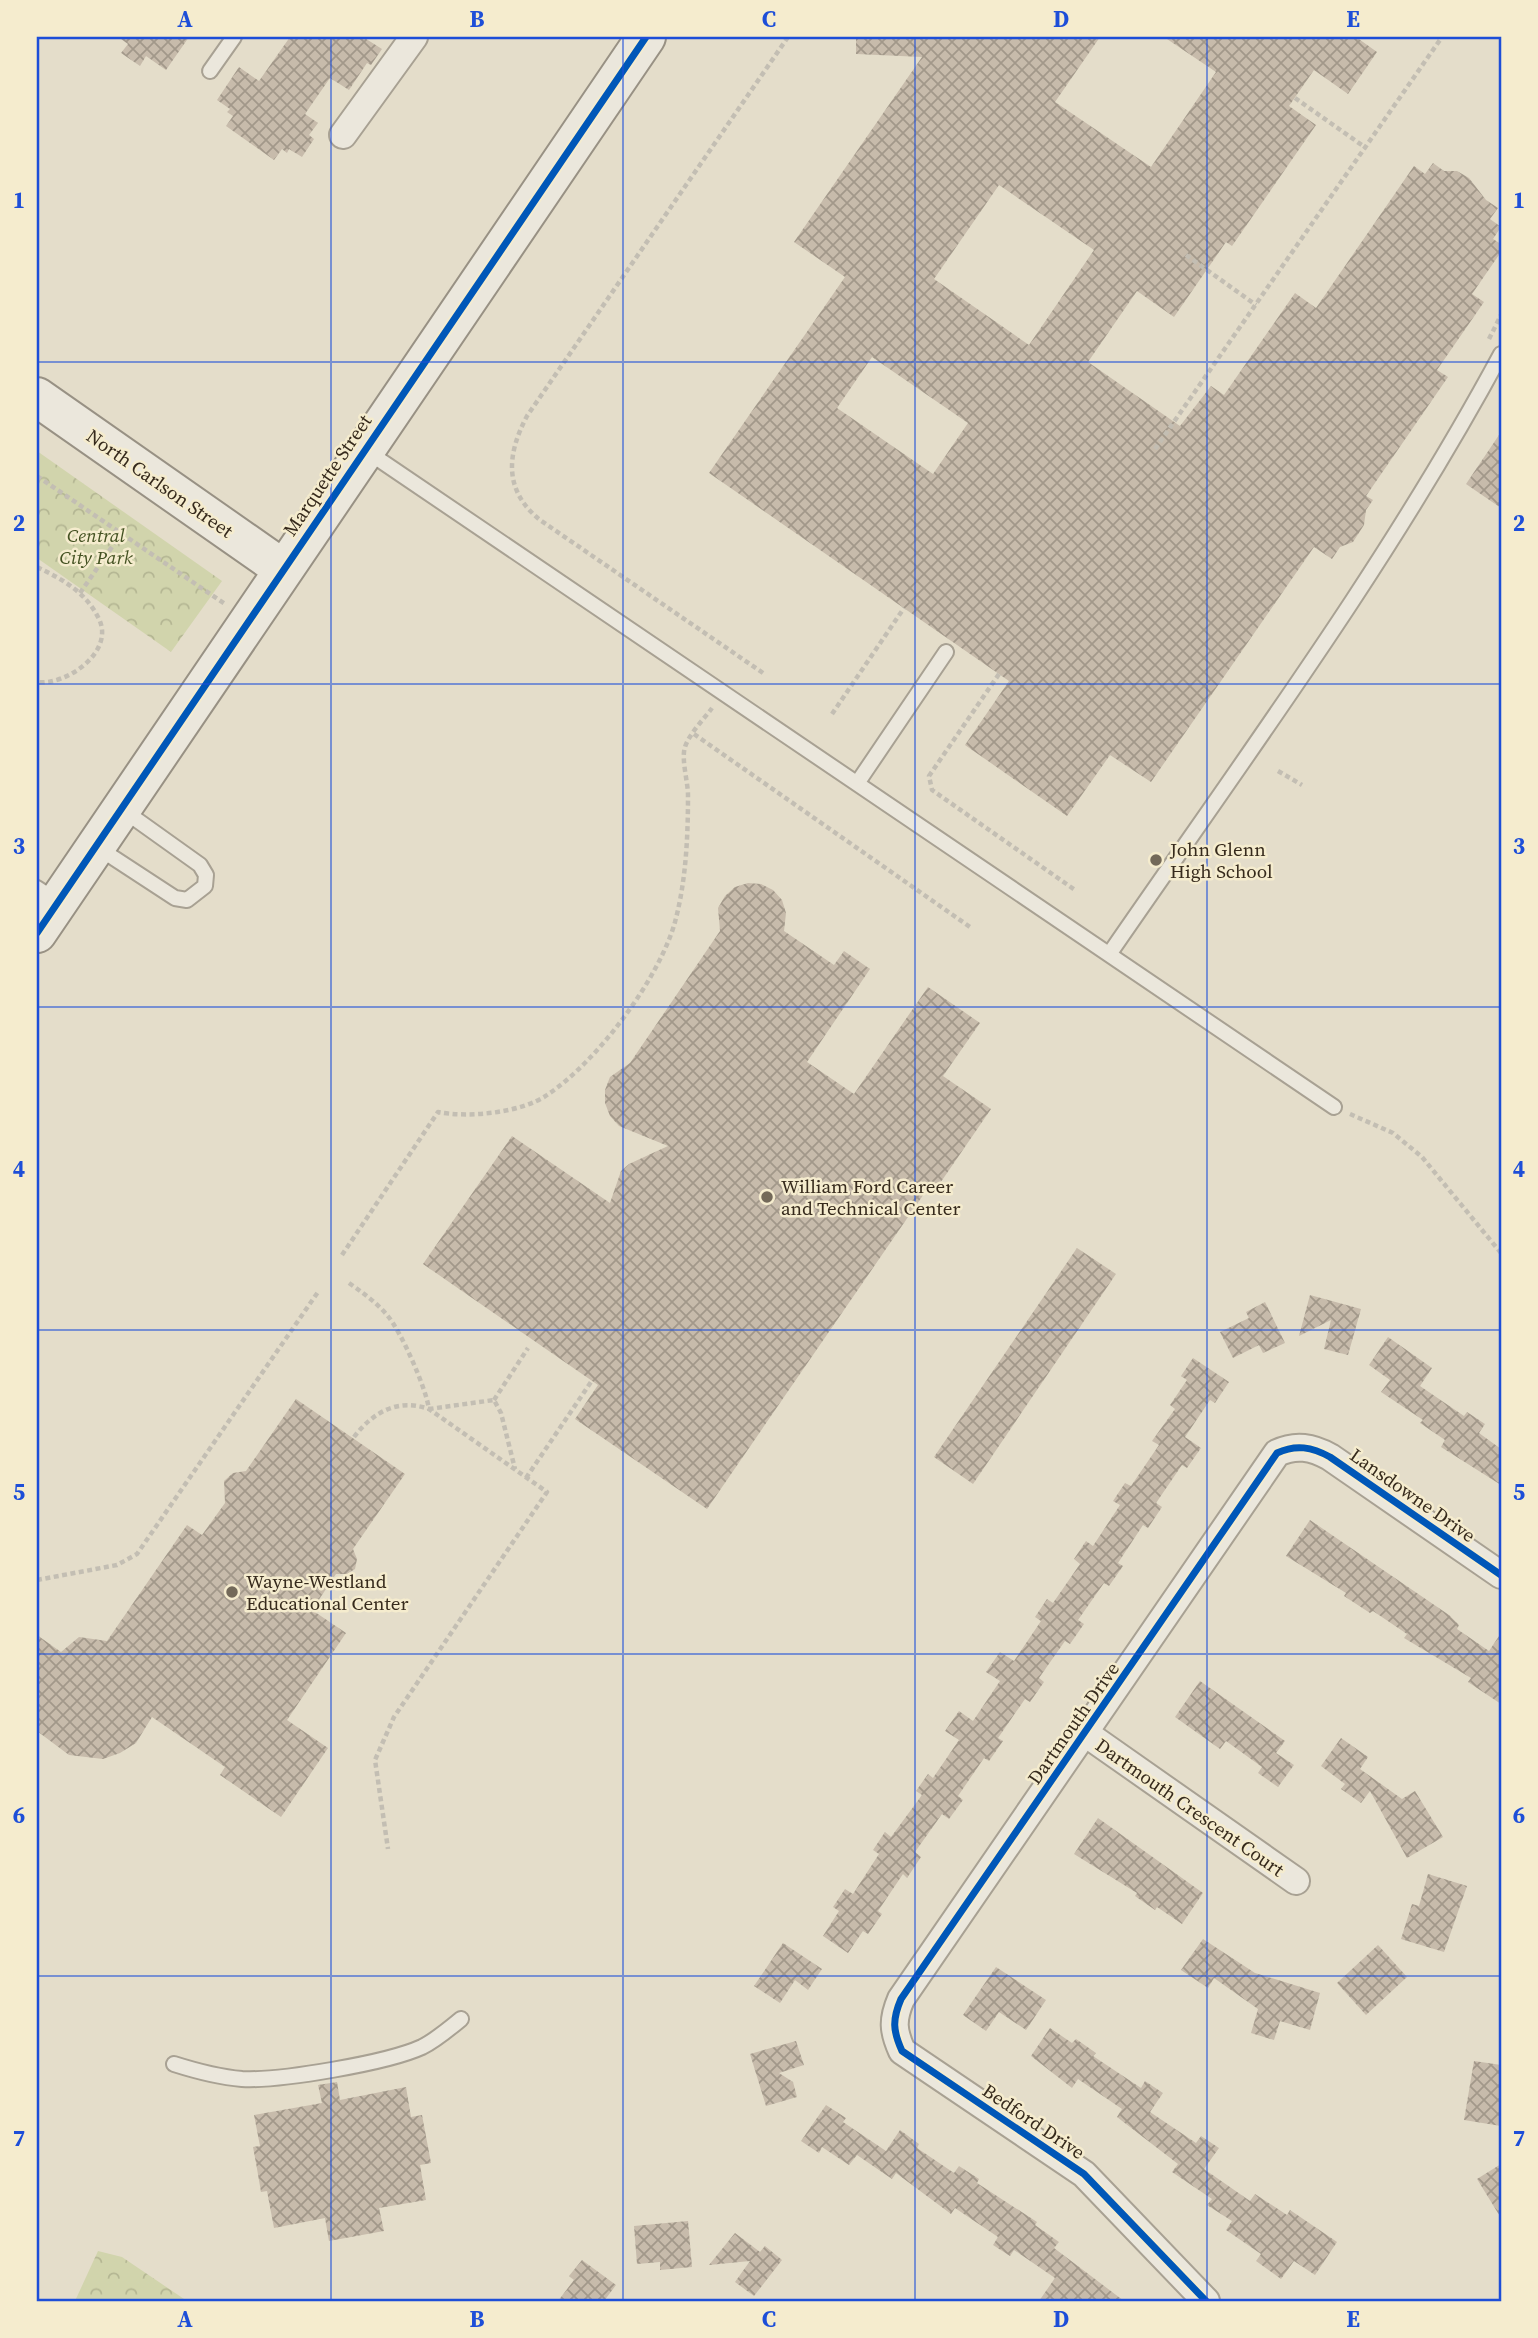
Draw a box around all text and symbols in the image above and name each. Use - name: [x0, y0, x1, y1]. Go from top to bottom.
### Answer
- text: A: [177, 3, 193, 35]
- text: B: [470, 3, 485, 35]
- text: C: [762, 3, 776, 35]
- text: D: [1053, 3, 1069, 35]
- text: E: [1346, 3, 1360, 35]
- text: 1: [13, 184, 25, 216]
- text: 1: [1513, 184, 1525, 216]
- street label: Marquette Street: [277, 409, 378, 541]
- street label: North Carlson Street: [82, 423, 239, 544]
- text: 2: [13, 507, 25, 539]
- text: 2: [1513, 507, 1525, 539]
- park label: Central City Park: [59, 522, 133, 570]
- text: 3: [13, 830, 25, 862]
- text: 3: [1513, 830, 1525, 862]
- place label: John Glenn High School: [1169, 836, 1273, 884]
- marker: John Glenn High School: [1148, 852, 1164, 868]
- text: 4: [13, 1153, 25, 1185]
- text: 4: [1513, 1153, 1525, 1185]
- place label: William Ford Career and Technical Center: [781, 1173, 960, 1221]
- marker: William Ford Career and Technical Center: [759, 1189, 775, 1205]
- street label: Lansdowne Drive: [1345, 1442, 1481, 1548]
- text: 5: [13, 1476, 25, 1508]
- text: 5: [1513, 1476, 1525, 1508]
- place label: Wayne-Westland Educational Center: [246, 1568, 408, 1616]
- marker: Wayne-Westland Educational Center: [224, 1584, 240, 1600]
- street label: Dartmouth Drive: [1021, 1657, 1125, 1789]
- street label: Dartmouth Crescent Court: [1090, 1732, 1290, 1883]
- text: 6: [13, 1799, 25, 1831]
- text: 6: [1513, 1799, 1525, 1831]
- street label: Bedford Drive: [978, 2077, 1090, 2165]
- text: 7: [13, 2122, 25, 2154]
- text: 7: [1513, 2122, 1525, 2154]
- text: A: [177, 2303, 193, 2335]
- text: B: [470, 2303, 485, 2335]
- text: C: [762, 2303, 776, 2335]
- text: D: [1053, 2303, 1069, 2335]
- text: E: [1346, 2303, 1360, 2335]

